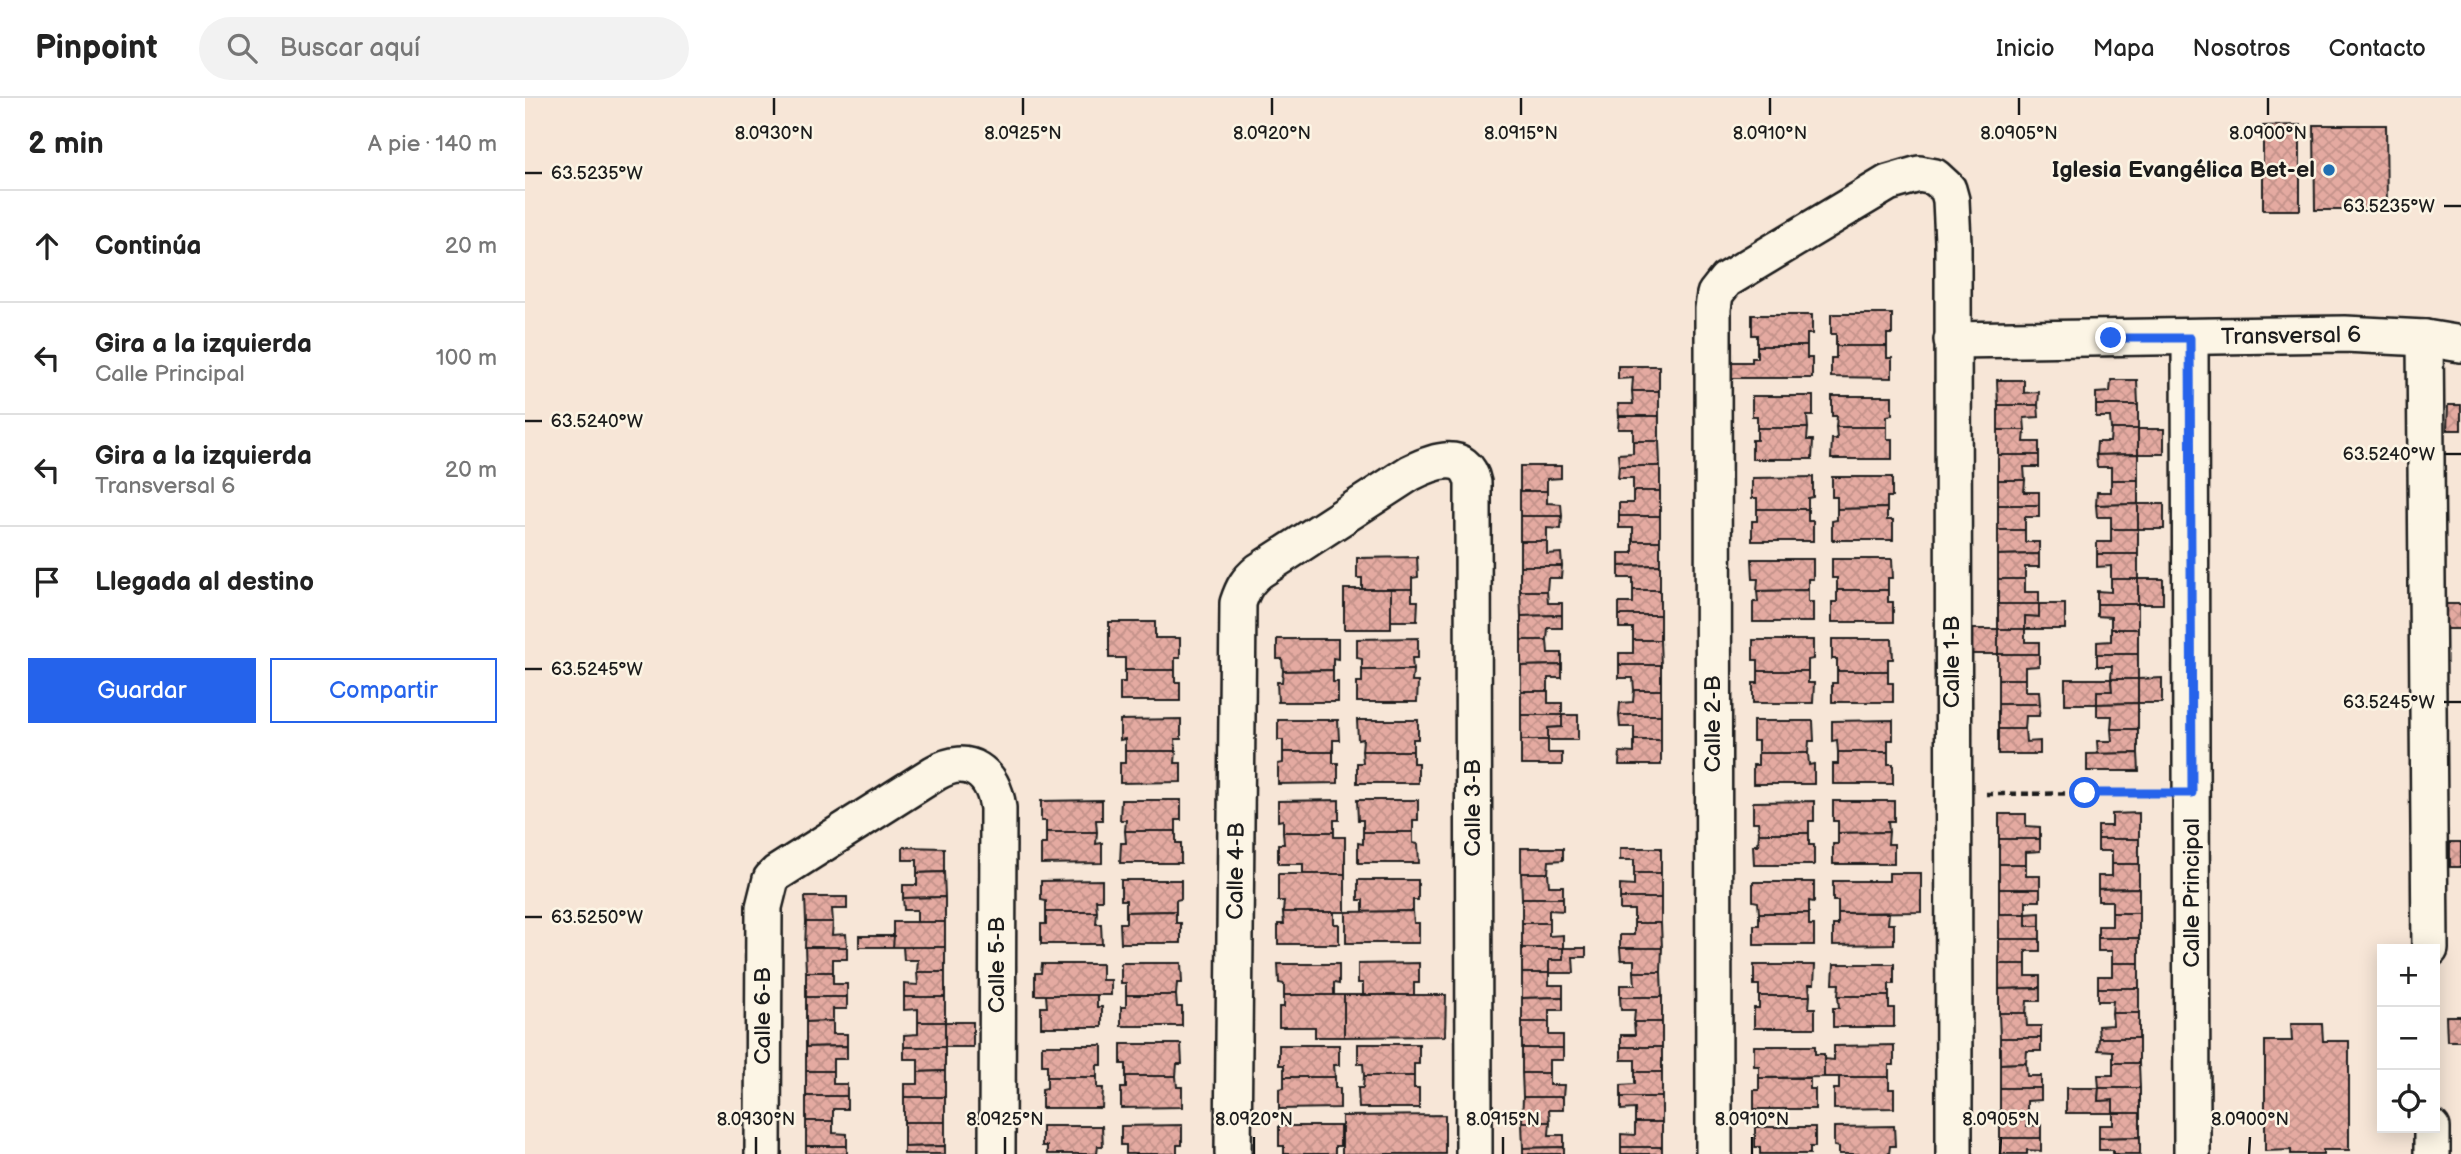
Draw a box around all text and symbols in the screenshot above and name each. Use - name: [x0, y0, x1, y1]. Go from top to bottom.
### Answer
- search box: [199, 17, 689, 80]
- text: Pinpoint: [35, 28, 157, 68]
- icon: search: [223, 29, 261, 67]
- text: Buscar aquí: [279, 33, 420, 64]
- text: Inicio: [1996, 34, 2055, 63]
- text: Mapa: [2093, 34, 2155, 63]
- text: Nosotros: [2193, 34, 2290, 63]
- text: Contacto: [2328, 34, 2426, 63]
- text: 8.0930°N: [735, 123, 813, 144]
- text: 8.0925°N: [984, 123, 1062, 144]
- text: 8.0920°N: [1233, 123, 1311, 144]
- text: 8.0915°N: [1484, 123, 1558, 144]
- text: 8.0910°N: [1733, 123, 1807, 144]
- text: 8.0905°N: [1980, 123, 2058, 144]
- text: 8.0900°N: [2229, 123, 2307, 144]
- text: 2 min: [28, 126, 104, 162]
- text: A pie · 140 m: [368, 130, 497, 158]
- place label: Iglesia Evangélica Bet-el: [2052, 156, 2315, 184]
- marker: Iglesia Evangélica Bet-el: [2321, 162, 2337, 178]
- text: 63.5235°W: [551, 163, 644, 184]
- text: 63.5235°W: [2343, 196, 2436, 217]
- icon: ahead: [28, 227, 66, 265]
- text: Continúa: [95, 231, 202, 262]
- text: 20 m: [445, 232, 497, 260]
- street label: Transversal 6: [2221, 321, 2361, 351]
- route end: [2095, 322, 2126, 353]
- text: Gira a la izquierda: [95, 329, 312, 360]
- icon: left: [28, 339, 66, 377]
- text: 100 m: [436, 344, 497, 372]
- text: Calle Principal: [95, 360, 245, 388]
- text: 63.5240°W: [551, 411, 644, 432]
- text: Gira a la izquierda: [95, 441, 312, 472]
- text: 63.5240°W: [2343, 444, 2436, 465]
- icon: left: [28, 451, 66, 489]
- text: 20 m: [445, 456, 497, 484]
- text: Transversal 6: [95, 472, 235, 500]
- icon: arrive: [28, 563, 66, 601]
- text: Llegada al destino: [95, 567, 314, 598]
- street label: Calle 1-B: [1938, 616, 1966, 708]
- button: Guardar: [28, 658, 256, 723]
- button: Compartir: [270, 658, 497, 723]
- text: 63.5245°W: [551, 659, 644, 680]
- street label: Calle 2-B: [1699, 675, 1727, 773]
- text: 63.5245°W: [2343, 692, 2436, 713]
- street label: Calle 3-B: [1459, 759, 1487, 857]
- route start: [2069, 777, 2100, 808]
- street label: Calle Principal: [2178, 818, 2206, 968]
- street label: Calle 4-B: [1221, 822, 1251, 920]
- text: 63.5250°W: [551, 907, 644, 928]
- street label: Calle 5-B: [983, 916, 1011, 1013]
- map controls: [2377, 944, 2440, 1133]
- button: +: [2377, 944, 2440, 1007]
- street label: Calle 6-B: [749, 967, 777, 1065]
- button: −: [2377, 1007, 2440, 1070]
- button: locate: [2377, 1070, 2440, 1133]
- text: 8.0930°N: [717, 1109, 795, 1130]
- text: 8.0925°N: [966, 1109, 1044, 1130]
- text: 8.0920°N: [1215, 1109, 1293, 1130]
- text: 8.0915°N: [1466, 1109, 1540, 1130]
- text: 8.0910°N: [1715, 1109, 1789, 1130]
- text: 8.0905°N: [1962, 1109, 2040, 1130]
- text: 8.0900°N: [2211, 1109, 2289, 1130]

